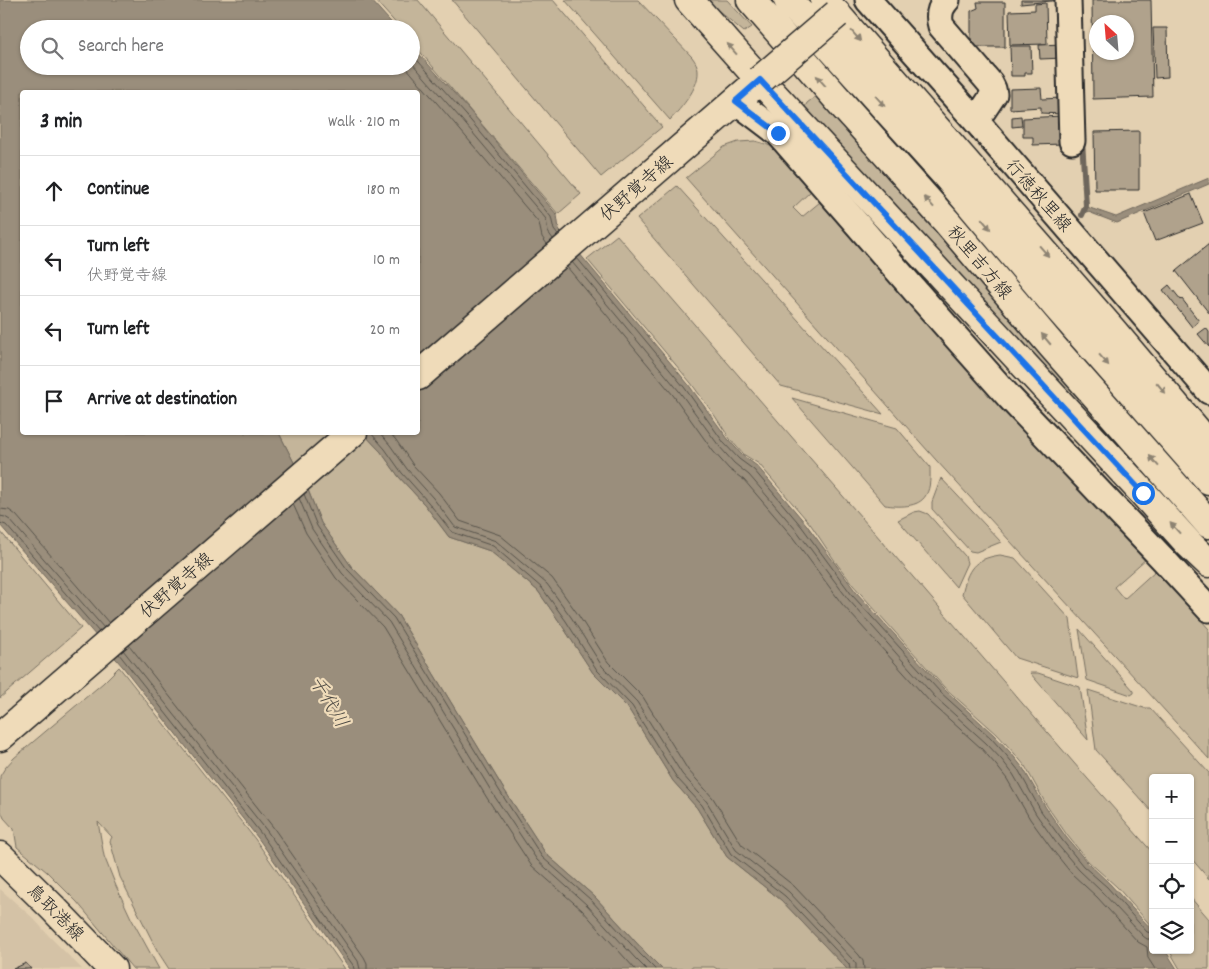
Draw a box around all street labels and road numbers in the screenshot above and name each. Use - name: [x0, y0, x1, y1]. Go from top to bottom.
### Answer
- street label: 伏野覚寺線: [595, 151, 680, 229]
- street label: 行徳秋里線: [998, 154, 1076, 239]
- street label: 秋里吉方線: [940, 221, 1017, 306]
- street label: 伏野覚寺線: [135, 548, 220, 626]
- street label: 鳥取港線: [20, 879, 89, 948]

